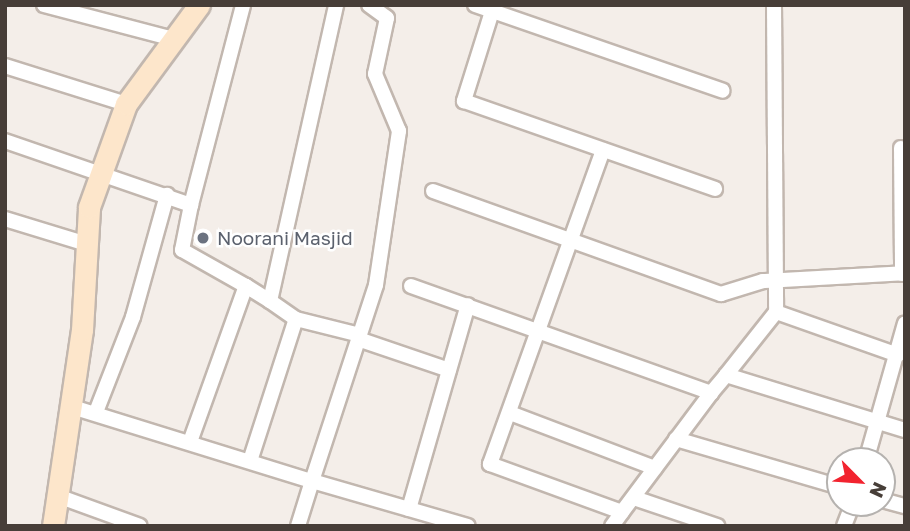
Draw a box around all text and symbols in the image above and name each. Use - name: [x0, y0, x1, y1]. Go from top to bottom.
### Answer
- place label: Noorani Masjid: [217, 227, 353, 249]
- marker: Noorani Masjid: [195, 230, 211, 246]
- north arrow: [826, 447, 896, 517]
- text: N: [865, 479, 892, 502]

